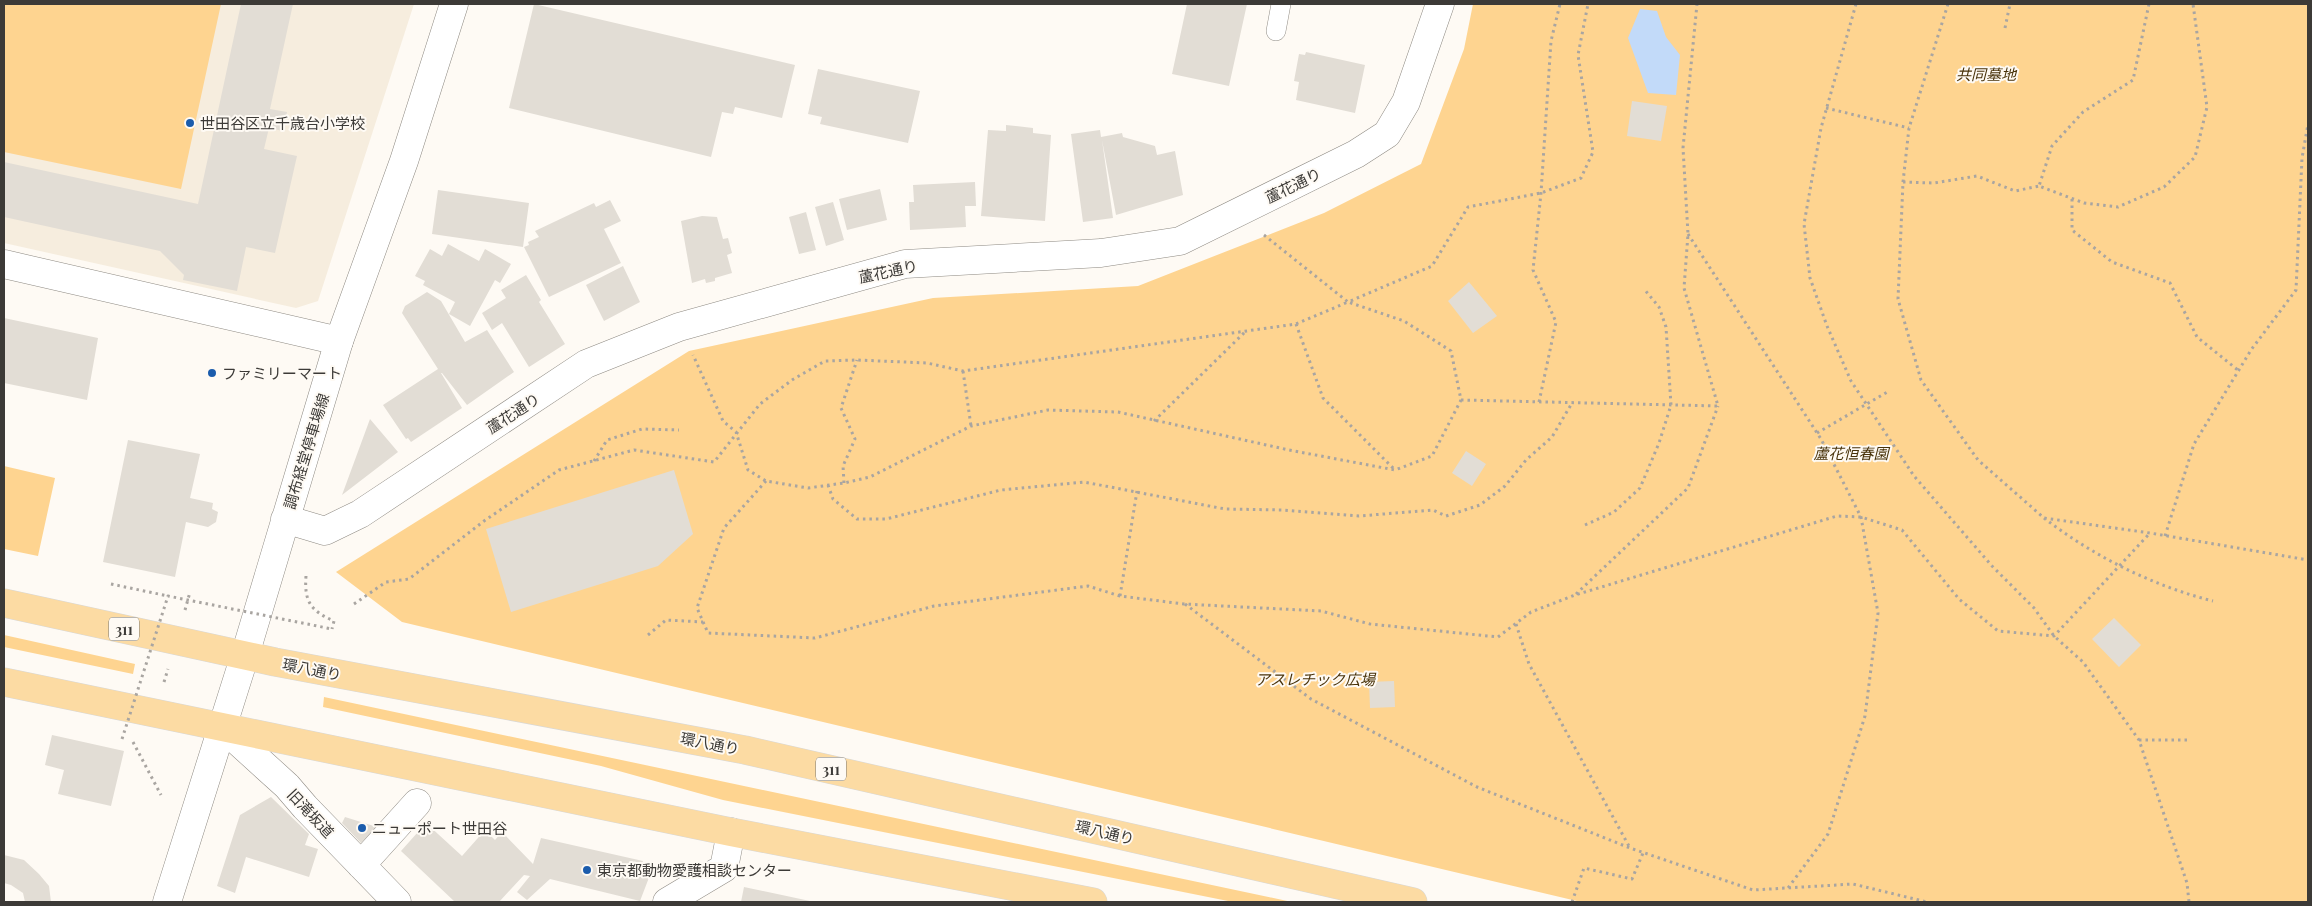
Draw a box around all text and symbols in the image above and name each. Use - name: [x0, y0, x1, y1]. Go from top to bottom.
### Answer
- park label: 共同墓地: [1956, 64, 2018, 84]
- place label: 世田谷区立千歳台小学校: [200, 113, 365, 133]
- marker: 世田谷区立千歳台小学校: [184, 117, 196, 129]
- street label: 蘆花通り: [1262, 163, 1324, 207]
- street label: 蘆花通り: [857, 255, 919, 287]
- place label: ファミリーマート: [222, 363, 342, 383]
- marker: ファミリーマート: [206, 367, 218, 379]
- street label: 蘆花通り: [482, 388, 544, 438]
- street label: 調布経堂停車場線: [279, 391, 333, 511]
- park label: 蘆花恒春園: [1813, 443, 1890, 463]
- road number: 311: [109, 618, 139, 640]
- street label: 環八通り: [281, 653, 343, 685]
- park label: アスレチック広場: [1255, 669, 1377, 689]
- street label: 環八通り: [679, 727, 741, 759]
- road number: 311: [816, 758, 846, 781]
- street label: 旧滝坂道: [283, 784, 339, 842]
- street label: 環八通り: [1074, 816, 1136, 848]
- place label: ニューポート世田谷: [372, 818, 507, 838]
- marker: ニューポート世田谷: [356, 822, 368, 834]
- place label: 東京都動物愛護相談センター: [597, 860, 792, 880]
- marker: 東京都動物愛護相談センター: [581, 864, 593, 876]

